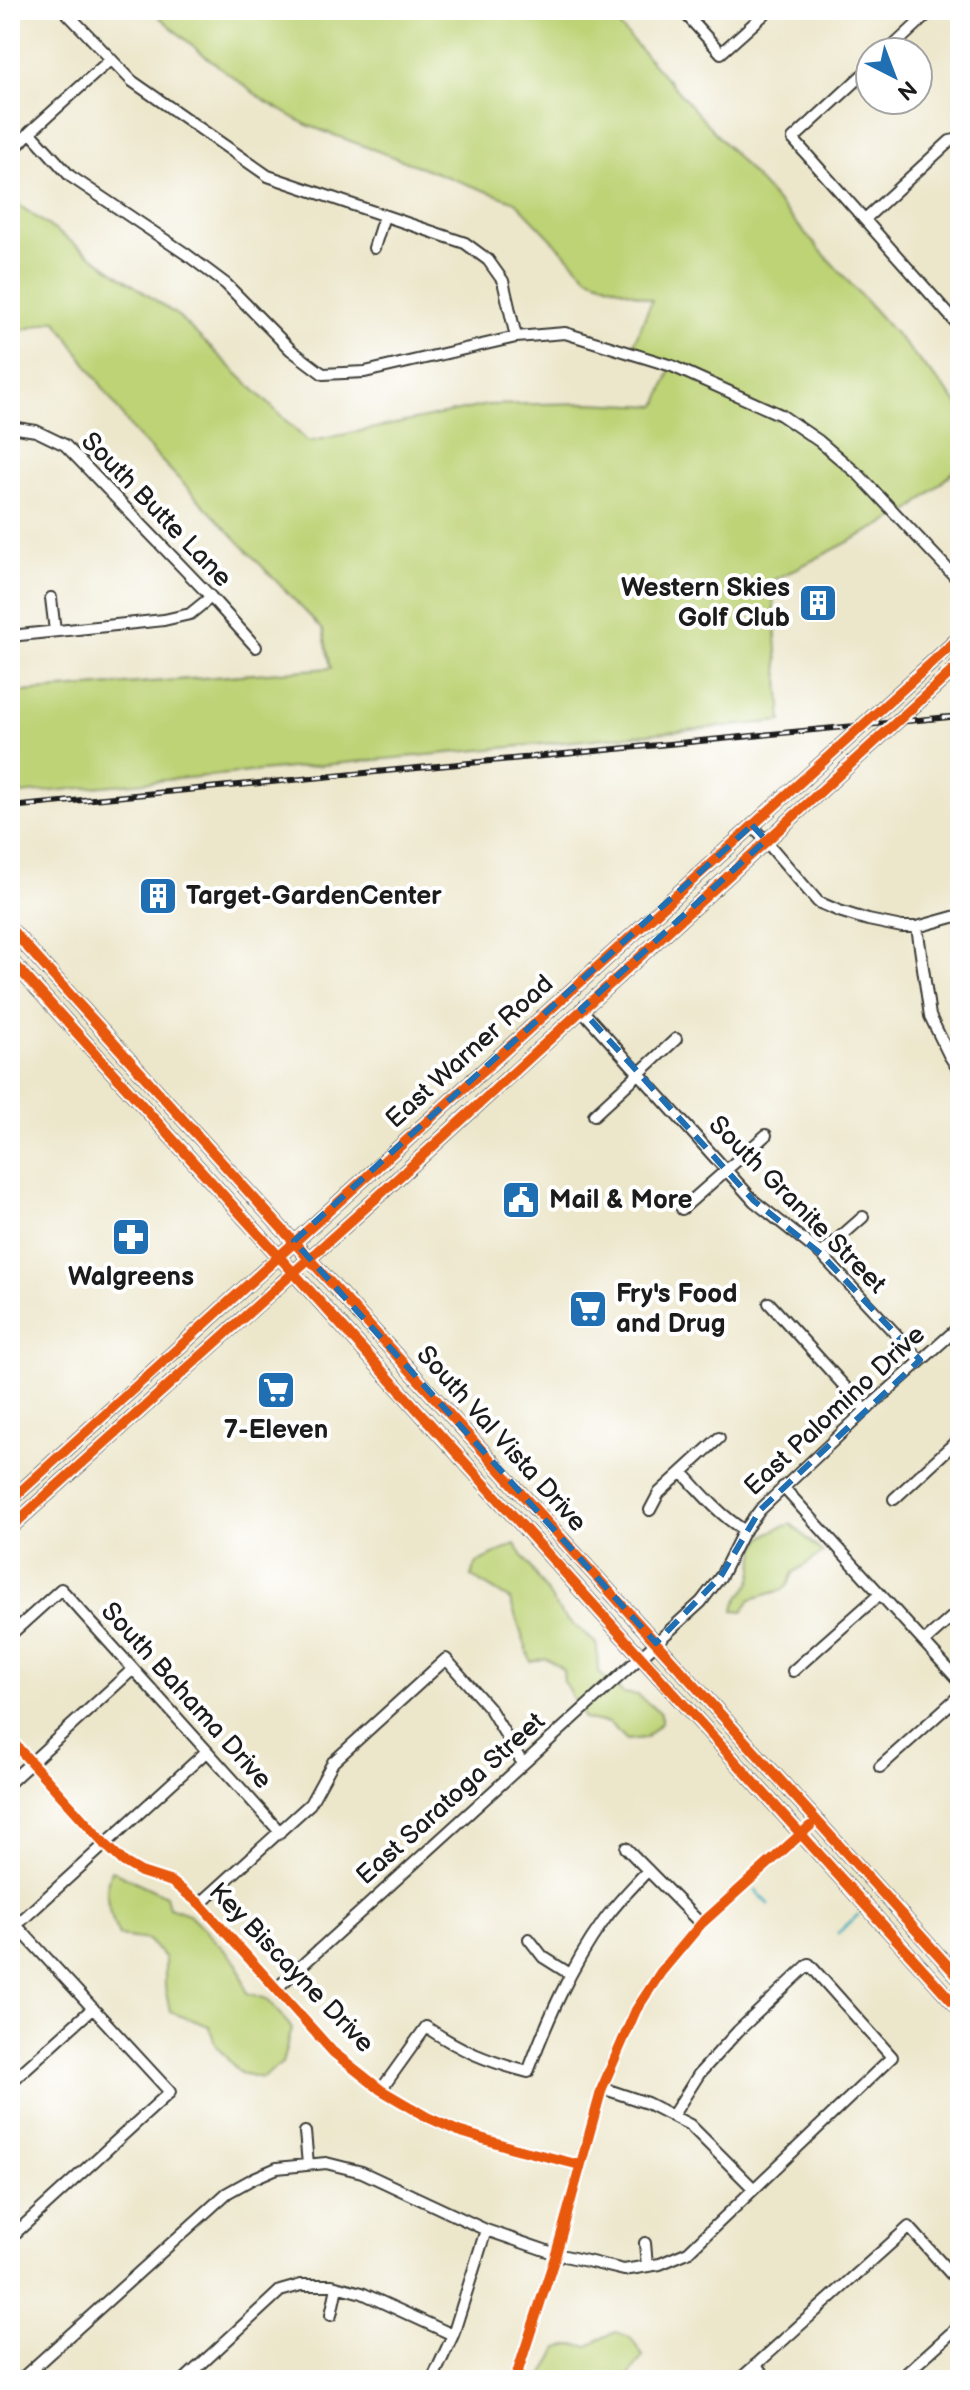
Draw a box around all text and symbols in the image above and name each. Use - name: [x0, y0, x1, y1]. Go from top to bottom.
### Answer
- north arrow: [854, 36, 934, 116]
- text: N: [891, 74, 922, 105]
- street label: South Butte Lane: [74, 426, 238, 594]
- place label: Western Skies Golf Club: [621, 573, 790, 634]
- building icon: Western Skies Golf Club: [797, 582, 839, 624]
- building icon: Target-GardenCenter: [137, 875, 179, 917]
- place label: Target-GardenCenter: [186, 881, 442, 912]
- street label: East Warner Road: [380, 969, 560, 1135]
- street label: South Granite Street: [702, 1110, 892, 1300]
- public building icon: Mail & More: [500, 1179, 542, 1221]
- place label: Mail & More: [549, 1185, 692, 1216]
- pharmacy icon: Walgreens: [110, 1216, 152, 1258]
- place label: Walgreens: [68, 1262, 194, 1293]
- place label: Fry's Food and Drug: [616, 1279, 737, 1340]
- supermarket icon: Fry's Food and Drug: [567, 1288, 609, 1330]
- street label: East Palomino Drive: [738, 1319, 932, 1503]
- street label: South Val Vista Drive: [409, 1340, 593, 1538]
- supermarket icon: 7-Eleven: [255, 1369, 297, 1411]
- place label: 7-Eleven: [224, 1415, 328, 1446]
- street label: South Bahama Drive: [94, 1596, 278, 1796]
- street label: East Saratoga Street: [350, 1706, 552, 1892]
- street label: Key Biscayne Drive: [202, 1877, 380, 2059]

